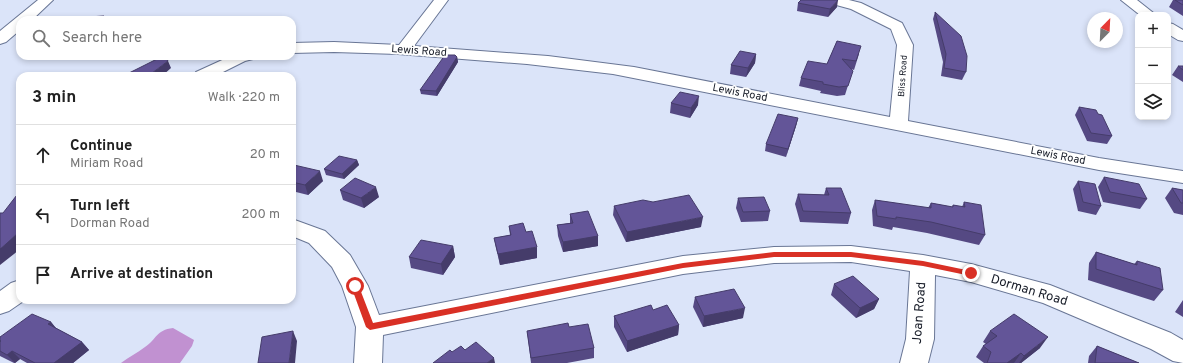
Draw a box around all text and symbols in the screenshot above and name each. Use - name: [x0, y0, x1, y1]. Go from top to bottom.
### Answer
- north arrow: [1087, 12, 1123, 48]
- map controls: [1135, 12, 1171, 120]
- button: +: [1135, 12, 1171, 48]
- search box: [16, 16, 296, 60]
- icon: search: [30, 27, 52, 49]
- text: Search here: [62, 29, 142, 48]
- street label: Lewis Road: [391, 42, 447, 60]
- button: −: [1135, 48, 1171, 84]
- street label: Bliss Road: [896, 55, 910, 97]
- street label: Lewis Road: [711, 81, 769, 105]
- button: layers: [1135, 84, 1171, 120]
- text: 3 min: [32, 87, 76, 109]
- text: Walk · 220 m: [208, 90, 280, 106]
- text: Continue: [70, 137, 132, 156]
- icon: ahead: [32, 144, 54, 166]
- street label: Lewis Road: [1029, 144, 1087, 168]
- text: 20 m: [250, 147, 280, 163]
- text: Miriam Road: [70, 156, 143, 172]
- text: Turn left: [70, 197, 130, 216]
- icon: left: [32, 204, 54, 226]
- text: 200 m: [241, 207, 280, 223]
- text: Dorman Road: [70, 216, 149, 232]
- icon: arrive: [32, 264, 54, 286]
- route end: [962, 264, 980, 282]
- text: Arrive at destination: [70, 265, 213, 284]
- street label: Dorman Road: [989, 272, 1069, 310]
- route start: [346, 277, 364, 295]
- street label: Joan Road: [910, 282, 930, 344]

